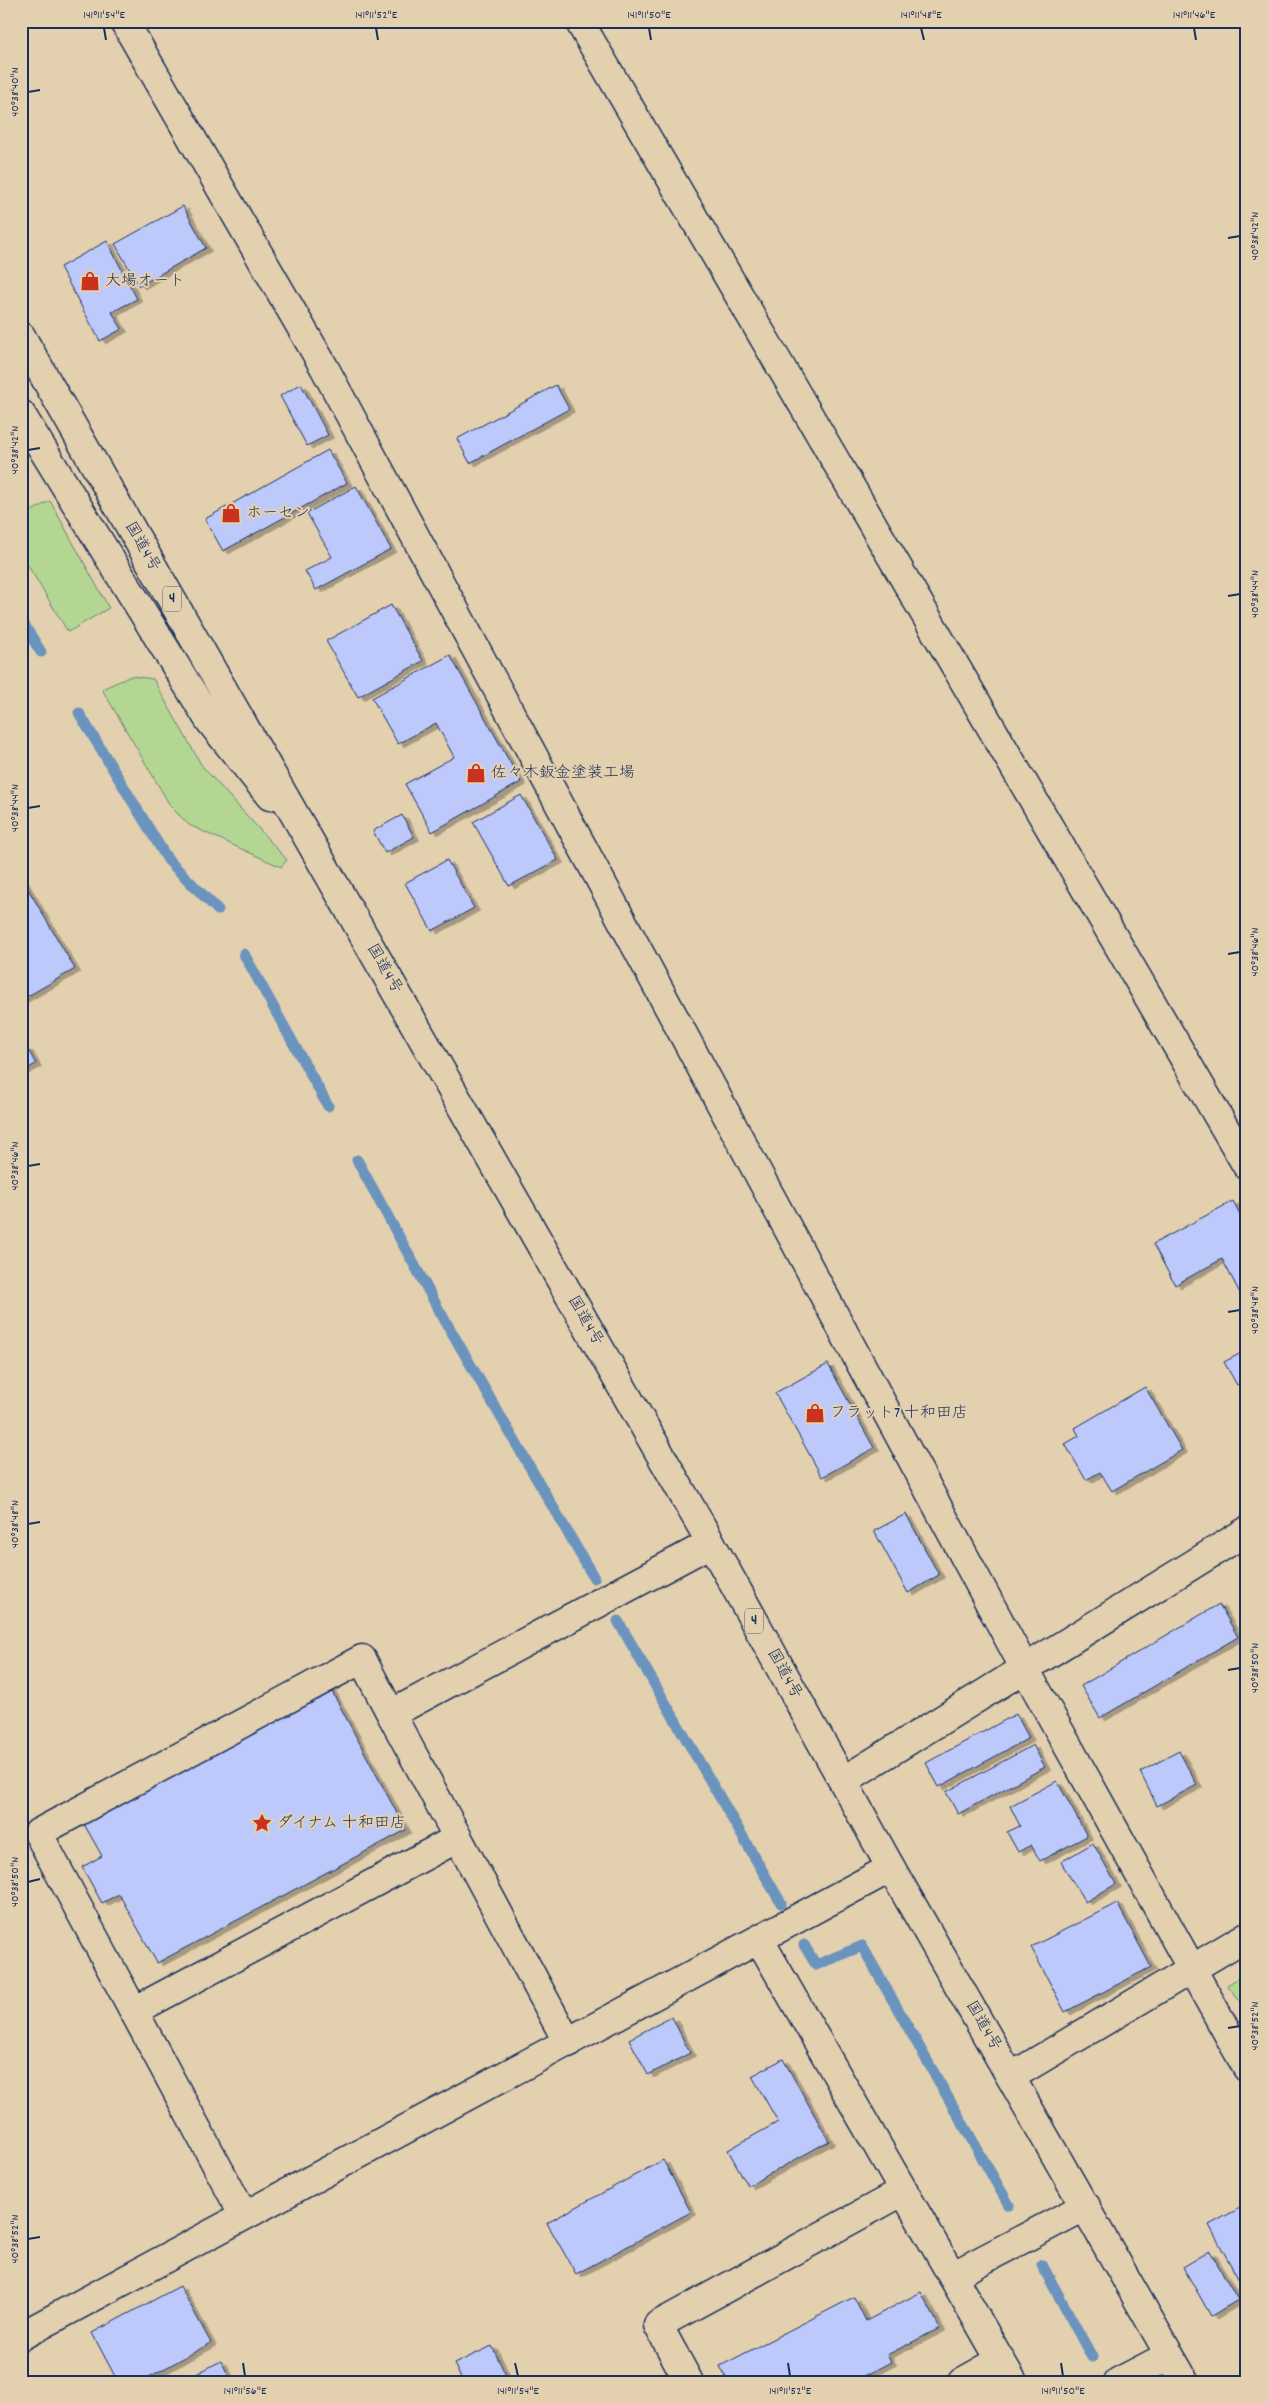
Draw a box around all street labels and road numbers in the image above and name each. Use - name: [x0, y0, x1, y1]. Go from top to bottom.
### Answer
- street label: 国道4号: [118, 518, 166, 576]
- road number: 4: [163, 586, 181, 612]
- street label: 国道4号: [360, 940, 408, 998]
- street label: 国道4号: [561, 1292, 609, 1350]
- road number: 4: [745, 1608, 763, 1634]
- street label: 国道4号: [761, 1645, 807, 1703]
- street label: 国道4号: [959, 1997, 1007, 2055]

